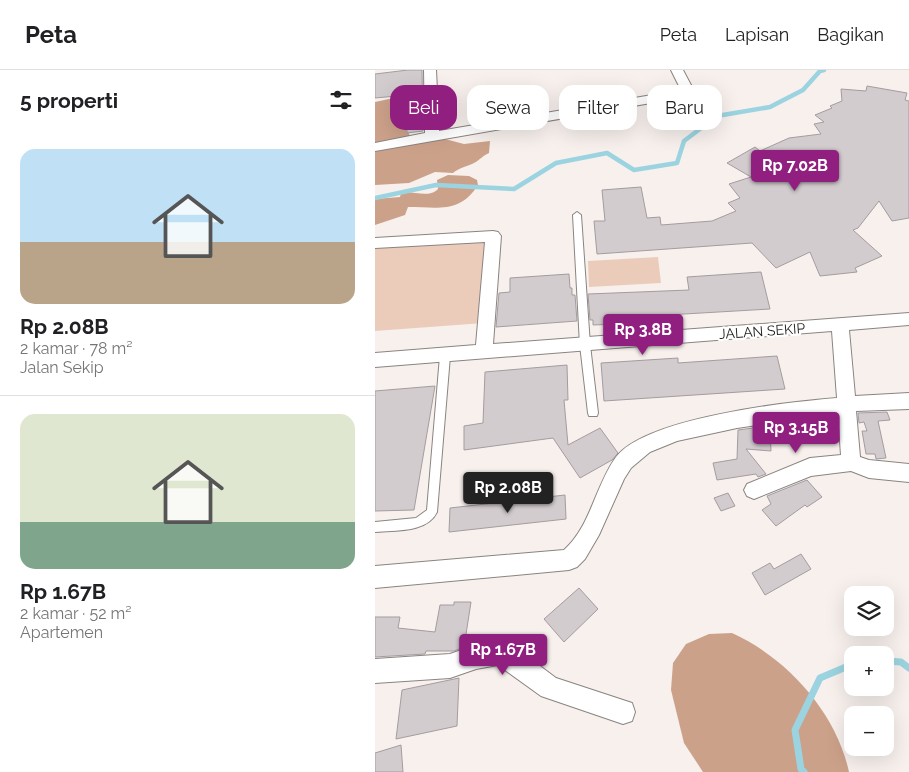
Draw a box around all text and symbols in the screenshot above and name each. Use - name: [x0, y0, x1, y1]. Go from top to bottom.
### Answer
- text: Peta: [25, 20, 77, 49]
- text: Peta: [660, 24, 697, 45]
- text: Lapisan: [725, 24, 789, 45]
- text: Bagikan: [817, 24, 884, 45]
- chip: Beli: [390, 85, 457, 130]
- chip: Sewa: [467, 85, 549, 130]
- chip: Filter: [559, 85, 637, 130]
- chip: Baru: [647, 85, 722, 130]
- icon: filters: [327, 86, 355, 114]
- text: 5 properti: [20, 88, 118, 113]
- pin: Rp 7.02B: [743, 150, 847, 192]
- text: Rp 7.02B: [762, 156, 828, 175]
- icon: home: [143, 181, 233, 271]
- text: Rp 2.08B: [20, 314, 109, 339]
- pin: Rp 3.8B: [597, 314, 689, 356]
- text: Rp 3.8B: [614, 320, 672, 339]
- street label: JALAN SEKIP: [718, 320, 806, 342]
- text: 2 kamar · 78 m²: [20, 339, 132, 358]
- text: Jalan Sekip: [20, 358, 104, 377]
- pin: Rp 3.15B: [744, 412, 848, 454]
- text: Rp 3.15B: [764, 418, 828, 437]
- icon: home: [143, 447, 233, 537]
- pin: Rp 2.08B: [456, 472, 560, 514]
- text: Rp 2.08B: [474, 478, 542, 497]
- text: Rp 1.67B: [20, 579, 106, 604]
- map controls: [844, 586, 894, 756]
- button: layers: [844, 586, 894, 636]
- text: 2 kamar · 52 m²: [20, 604, 131, 623]
- text: Apartemen: [20, 623, 103, 642]
- pin: Rp 1.67B: [451, 634, 555, 676]
- text: Rp 1.67B: [470, 640, 536, 659]
- button: +: [844, 646, 894, 696]
- button: −: [844, 706, 894, 756]

